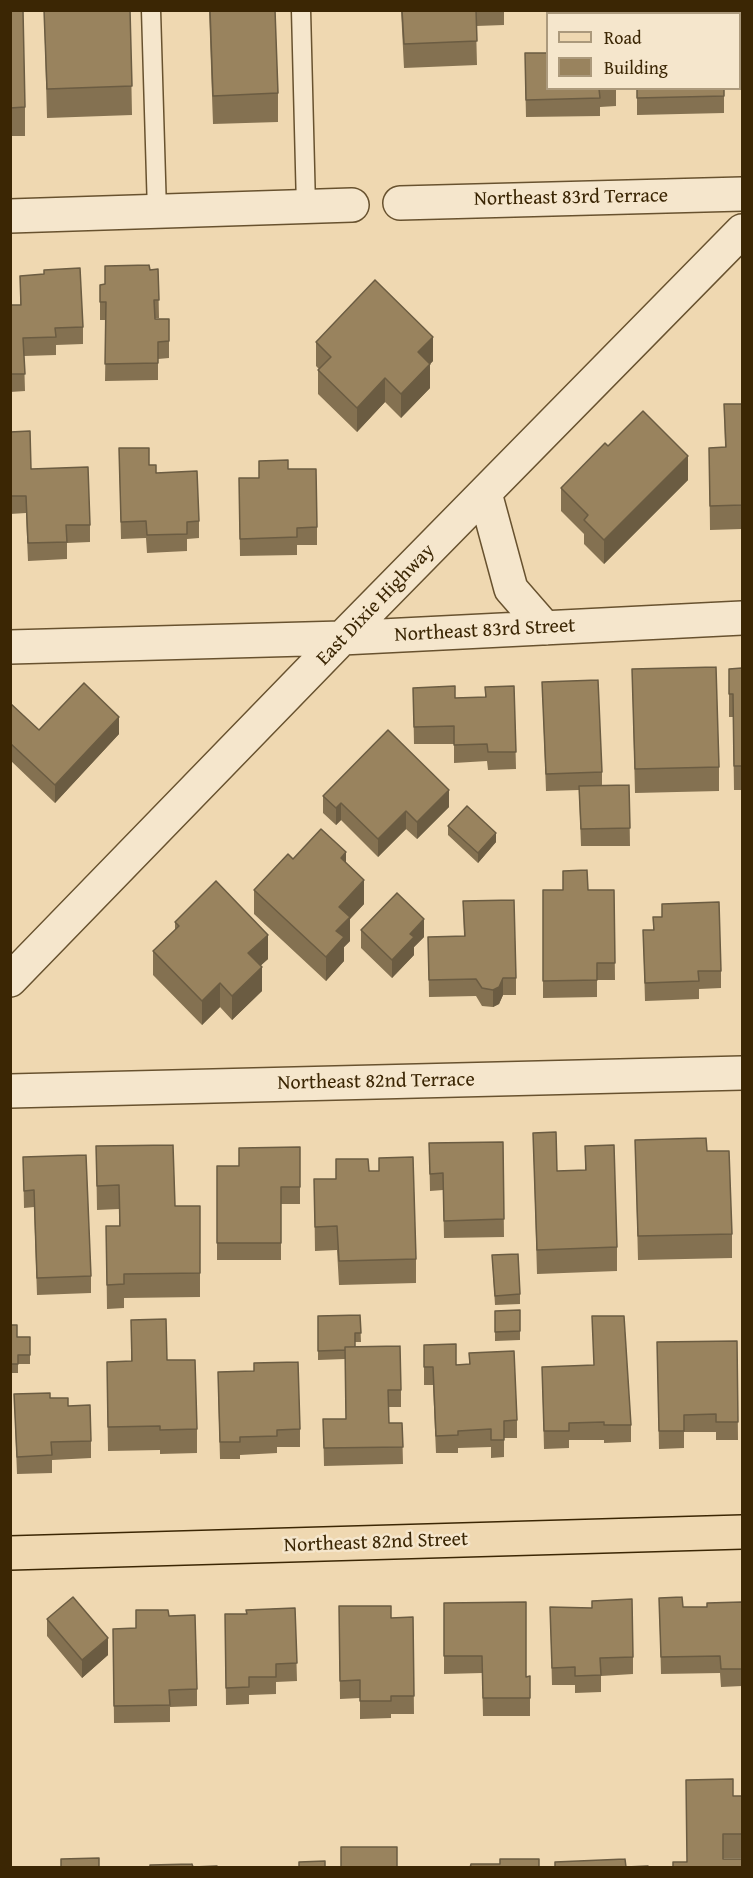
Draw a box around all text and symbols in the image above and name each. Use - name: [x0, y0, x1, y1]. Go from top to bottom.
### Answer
- legend: [546, 12, 741, 90]
- text: Road: [604, 24, 642, 51]
- text: Building: [604, 54, 668, 81]
- street label: Northeast 83rd Terrace: [474, 184, 668, 212]
- street label: East Dixie Highway: [312, 539, 440, 671]
- street label: Northeast 83rd Street: [394, 614, 576, 648]
- street label: Northeast 82nd Terrace: [277, 1068, 475, 1096]
- street label: Northeast 82nd Street: [284, 1528, 468, 1558]

